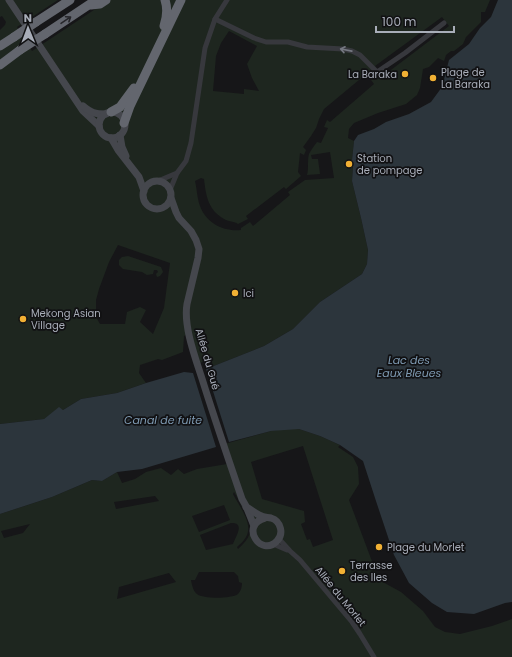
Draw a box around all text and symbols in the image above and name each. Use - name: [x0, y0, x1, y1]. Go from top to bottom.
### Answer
- north arrow: [8, 8, 48, 48]
- scale bar: [376, 8, 454, 34]
- text: N: [24, 10, 32, 26]
- text: 100 m: [382, 13, 416, 30]
- one-way arrow: [60, 16, 71, 24]
- one-way arrow: [340, 46, 353, 54]
- place label: Plage de La Baraka: [441, 65, 490, 92]
- place label: La Baraka: [348, 67, 397, 82]
- marker: La Baraka: [400, 69, 410, 79]
- marker: Plage de La Baraka: [428, 73, 438, 83]
- place label: Station de pompage: [357, 151, 423, 178]
- marker: Station de pompage: [344, 159, 354, 169]
- place label: Ici: [243, 286, 254, 301]
- marker: Ici: [230, 288, 240, 298]
- place label: Mekong Asian Village: [31, 306, 101, 333]
- marker: Mekong Asian Village: [18, 314, 28, 324]
- street label: Allée du Gué: [192, 327, 223, 391]
- water label: Lac des Eaux Bleues: [377, 352, 442, 381]
- water label: Canal de fuite: [124, 412, 202, 428]
- place label: Plage du Morlet: [387, 540, 465, 555]
- marker: Plage du Morlet: [374, 542, 384, 552]
- place label: Terrasse des Iles: [350, 558, 392, 585]
- street label: Allée du Morlet: [312, 563, 370, 630]
- marker: Terrasse des Iles: [337, 566, 347, 576]

